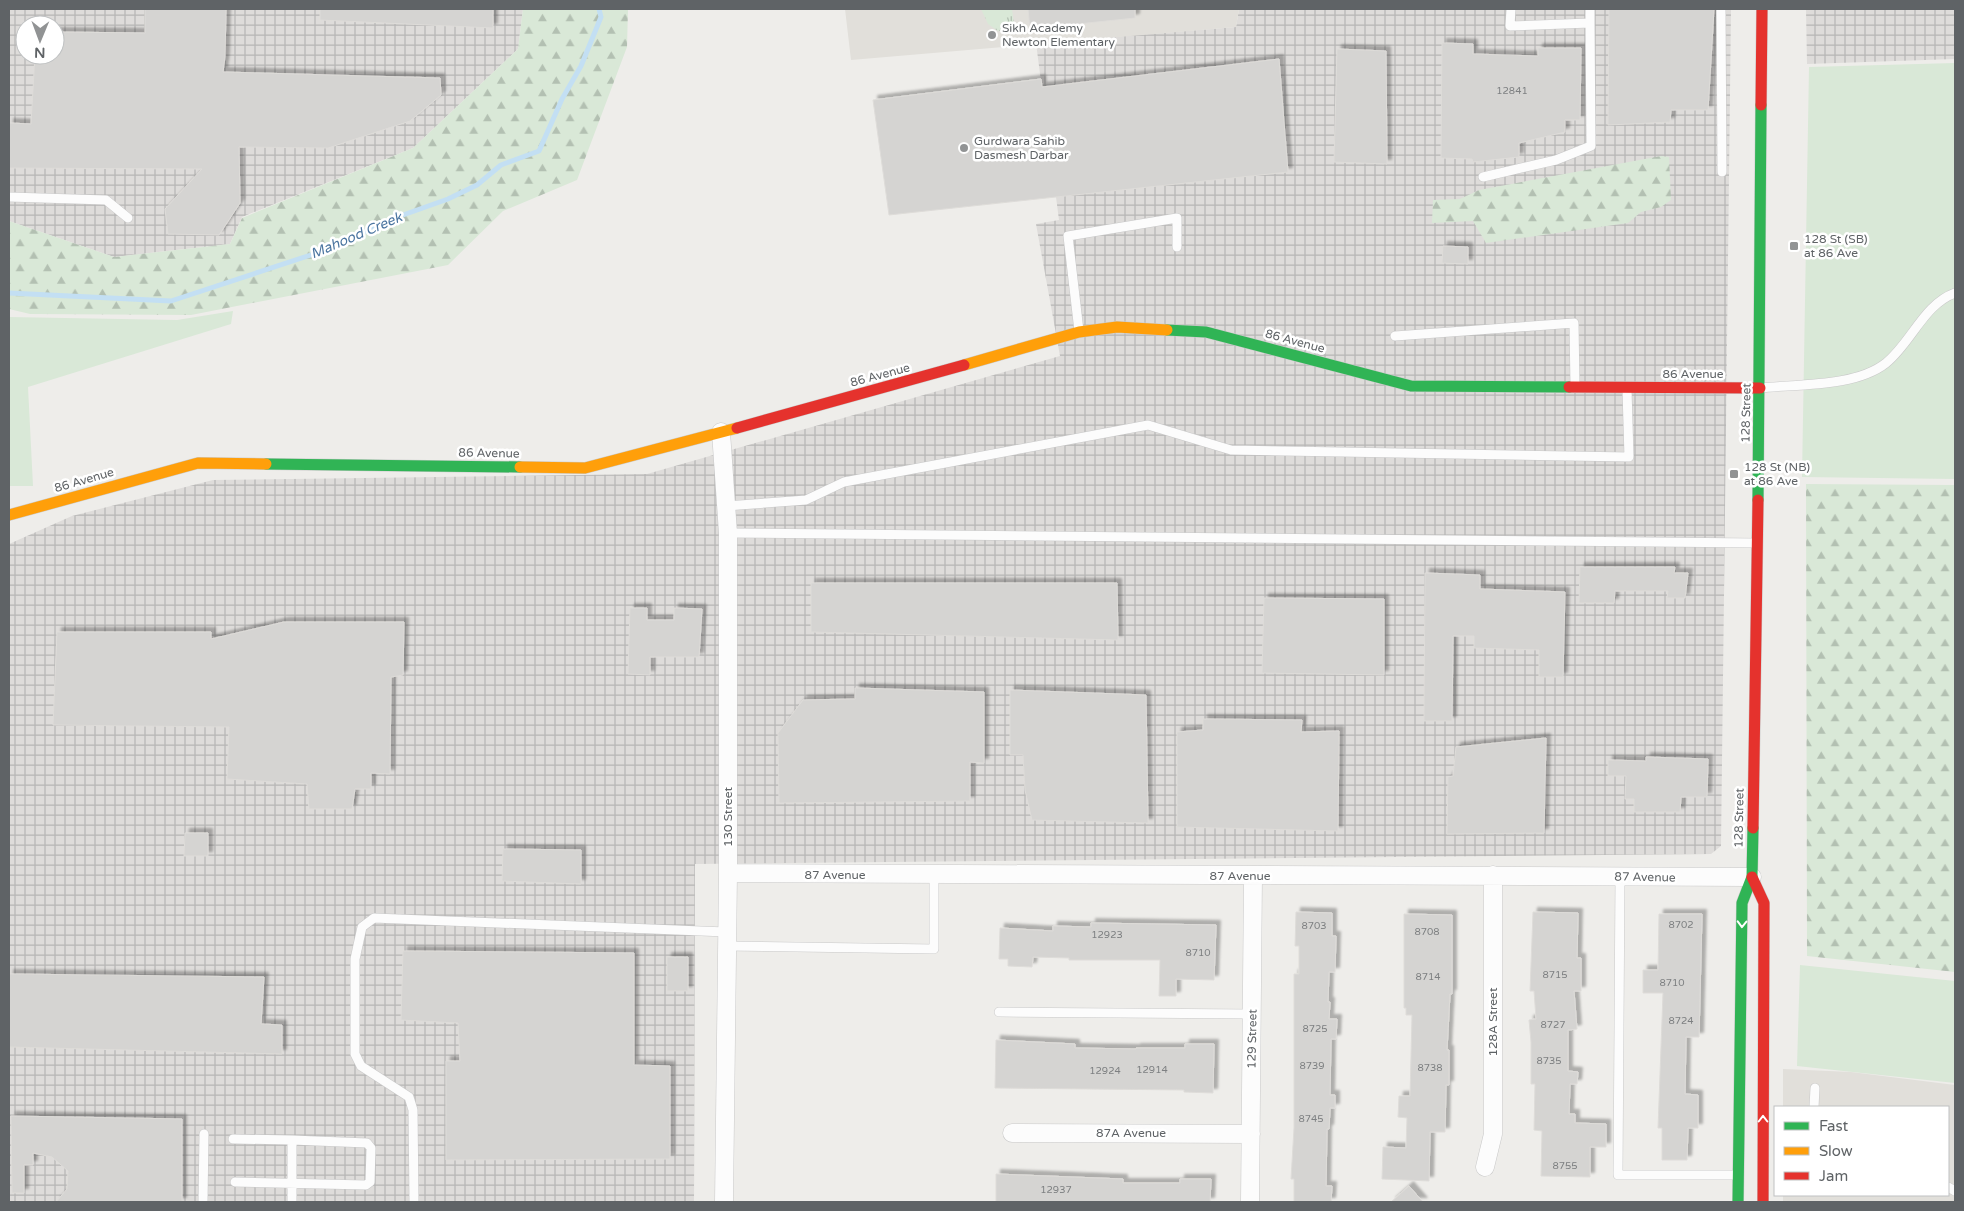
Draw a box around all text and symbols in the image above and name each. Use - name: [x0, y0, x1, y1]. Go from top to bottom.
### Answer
- north arrow: [15, 15, 65, 65]
- place label: Sikh Academy Newton Elementary: [1002, 21, 1116, 49]
- marker: Sikh Academy Newton Elementary: [986, 29, 998, 41]
- text: N: [34, 44, 46, 61]
- house number: 12841: [1496, 85, 1528, 97]
- place label: Gurdwara Sahib Dasmesh Darbar: [974, 134, 1069, 162]
- marker: Gurdwara Sahib Dasmesh Darbar: [958, 142, 970, 154]
- water label: Mahood Creek: [308, 208, 406, 262]
- place label: 128 St (SB) at 86 Ave: [1804, 232, 1868, 260]
- marker: 128 St (SB) at 86 Ave: [1788, 240, 1800, 252]
- street label: 86 Avenue: [1264, 326, 1327, 356]
- street label: 86 Avenue: [849, 360, 912, 390]
- street label: 86 Avenue: [1662, 367, 1724, 381]
- street label: 128 Street: [1738, 382, 1754, 443]
- street label: 86 Avenue: [458, 445, 520, 461]
- place label: 128 St (NB) at 86 Ave: [1744, 460, 1810, 488]
- street label: 86 Avenue: [53, 465, 116, 495]
- marker: 128 St (NB) at 86 Ave: [1728, 468, 1740, 480]
- street label: 130 Street: [721, 787, 735, 847]
- street label: 128 Street: [1731, 787, 1747, 848]
- street label: 87 Avenue: [804, 868, 866, 882]
- street label: 87 Avenue: [1209, 869, 1271, 883]
- street label: 87 Avenue: [1614, 869, 1676, 885]
- house number: 8702: [1668, 919, 1694, 931]
- house number: 8703: [1301, 920, 1327, 932]
- one-way arrow: [1737, 921, 1747, 929]
- house number: 8708: [1414, 926, 1440, 938]
- house number: 12923: [1091, 929, 1123, 941]
- house number: 8710: [1185, 947, 1211, 959]
- house number: 8715: [1542, 969, 1568, 981]
- house number: 8714: [1415, 971, 1441, 983]
- house number: 8710: [1659, 977, 1685, 989]
- street label: 128A Street: [1486, 987, 1500, 1056]
- street label: 129 Street: [1244, 1008, 1260, 1069]
- house number: 8724: [1668, 1015, 1694, 1027]
- house number: 8727: [1540, 1019, 1566, 1031]
- house number: 8725: [1302, 1023, 1328, 1035]
- house number: 8735: [1536, 1055, 1562, 1067]
- house number: 8739: [1299, 1060, 1325, 1072]
- house number: 8738: [1417, 1062, 1443, 1074]
- house number: 12914: [1136, 1064, 1168, 1076]
- house number: 12924: [1089, 1065, 1121, 1077]
- legend: [1774, 1106, 1949, 1196]
- house number: 8745: [1298, 1113, 1324, 1125]
- one-way arrow: [1758, 1114, 1768, 1122]
- text: Fast: [1819, 1117, 1849, 1135]
- street label: 87A Avenue: [1096, 1126, 1166, 1140]
- text: Slow: [1819, 1142, 1853, 1160]
- house number: 8755: [1552, 1160, 1578, 1172]
- text: Jam: [1819, 1167, 1848, 1185]
- house number: 12937: [1040, 1184, 1072, 1196]

